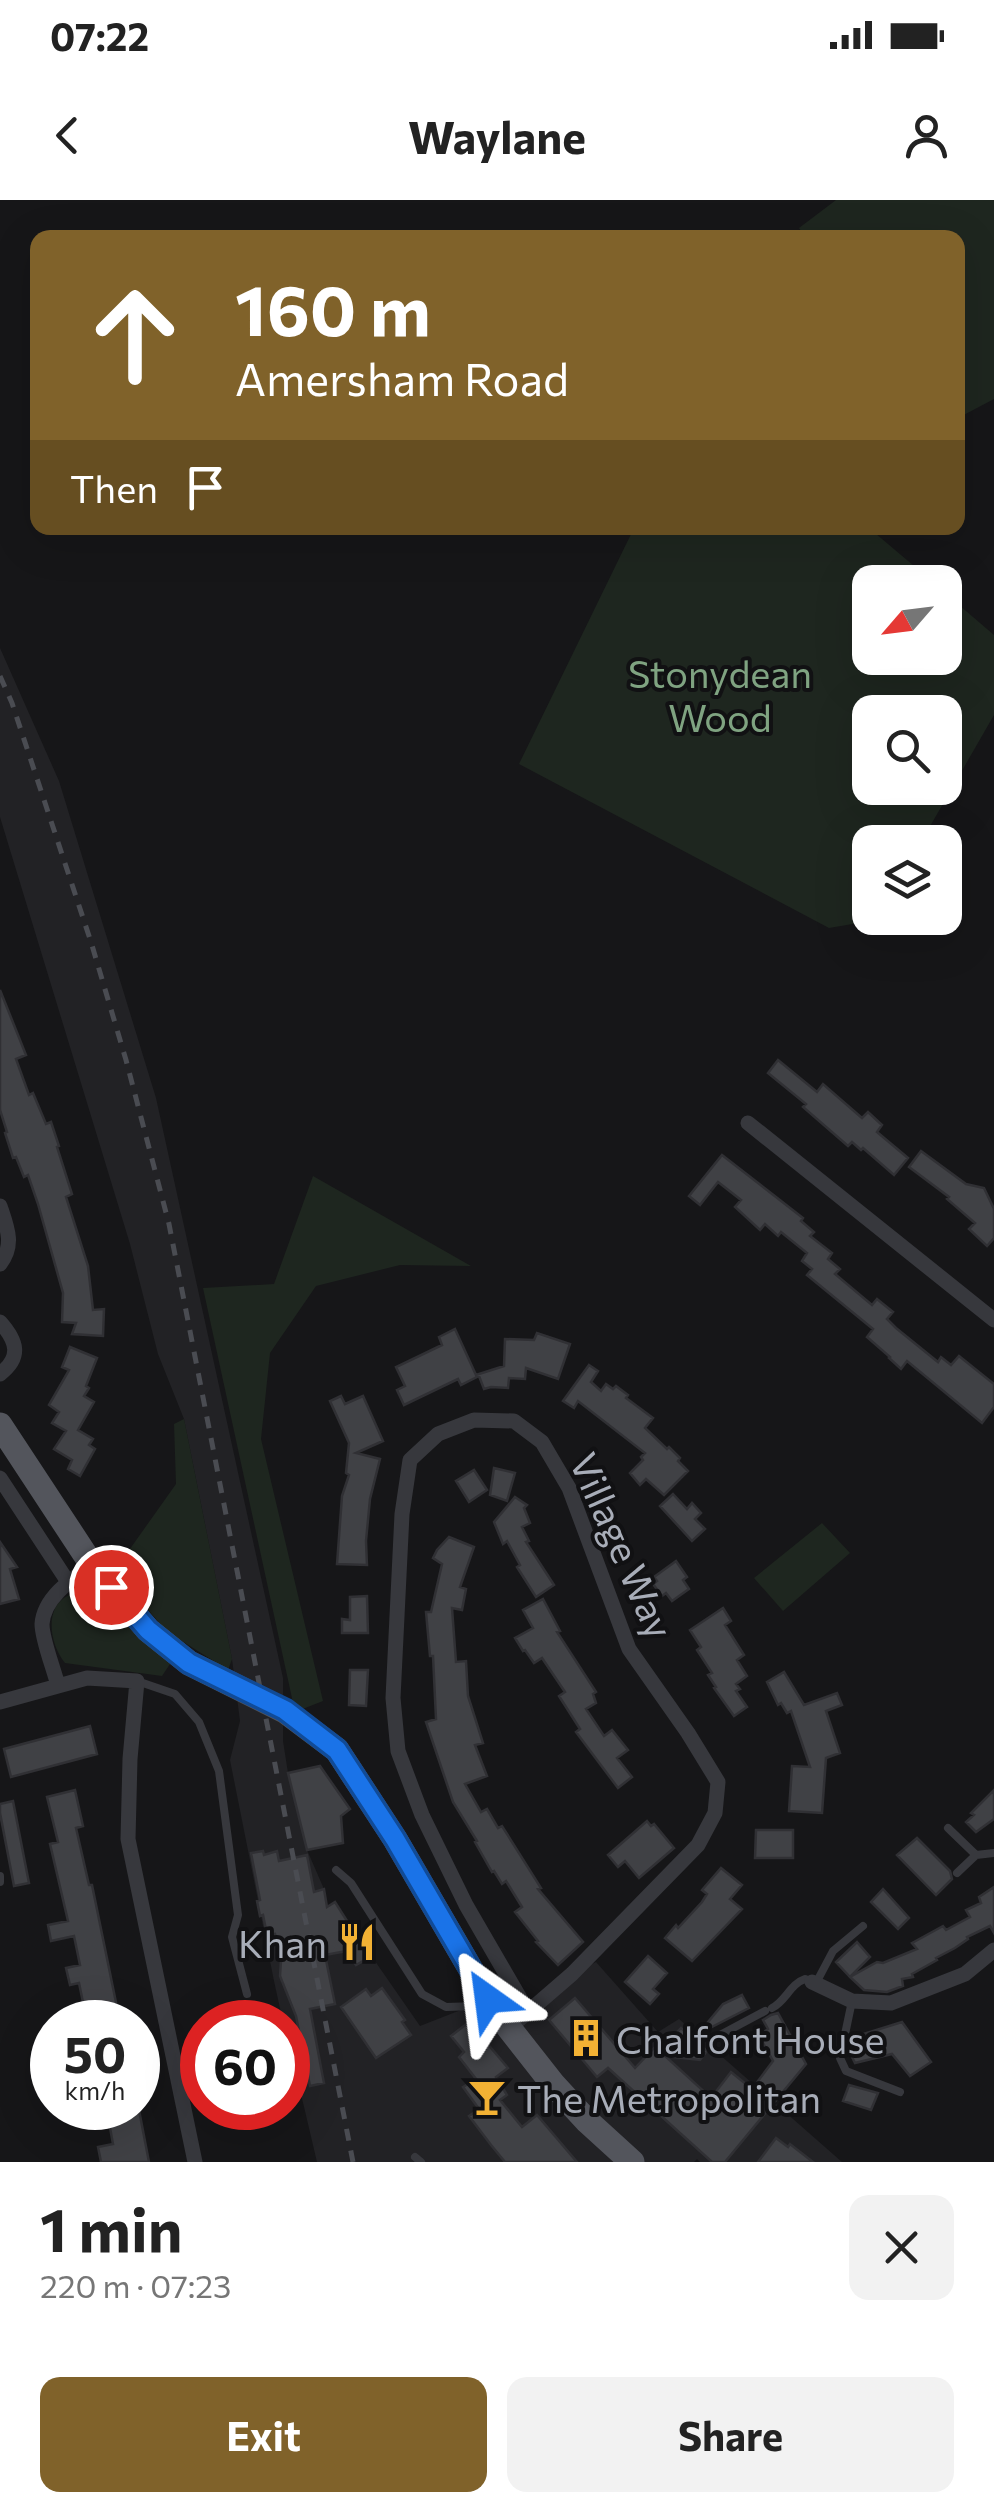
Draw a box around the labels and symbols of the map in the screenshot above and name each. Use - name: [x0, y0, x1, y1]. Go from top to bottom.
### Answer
- north arrow: [852, 565, 962, 675]
- park label: Stonydean Wood: [628, 649, 812, 740]
- street label: Village Way: [561, 1445, 685, 1645]
- pin: [69, 1545, 154, 1630]
- place label: Khan: [238, 1919, 327, 1966]
- restaurant icon: Khan: [336, 1921, 378, 1963]
- position arrow: [436, 1947, 540, 2051]
- speed limit sign: 60: [180, 2000, 310, 2130]
- place label: Chalfont House: [616, 2015, 885, 2062]
- building icon: Chalfont House: [565, 2017, 607, 2059]
- place label: The Metropolitan: [517, 2074, 821, 2121]
- bar icon: The Metropolitan: [466, 2076, 508, 2118]

